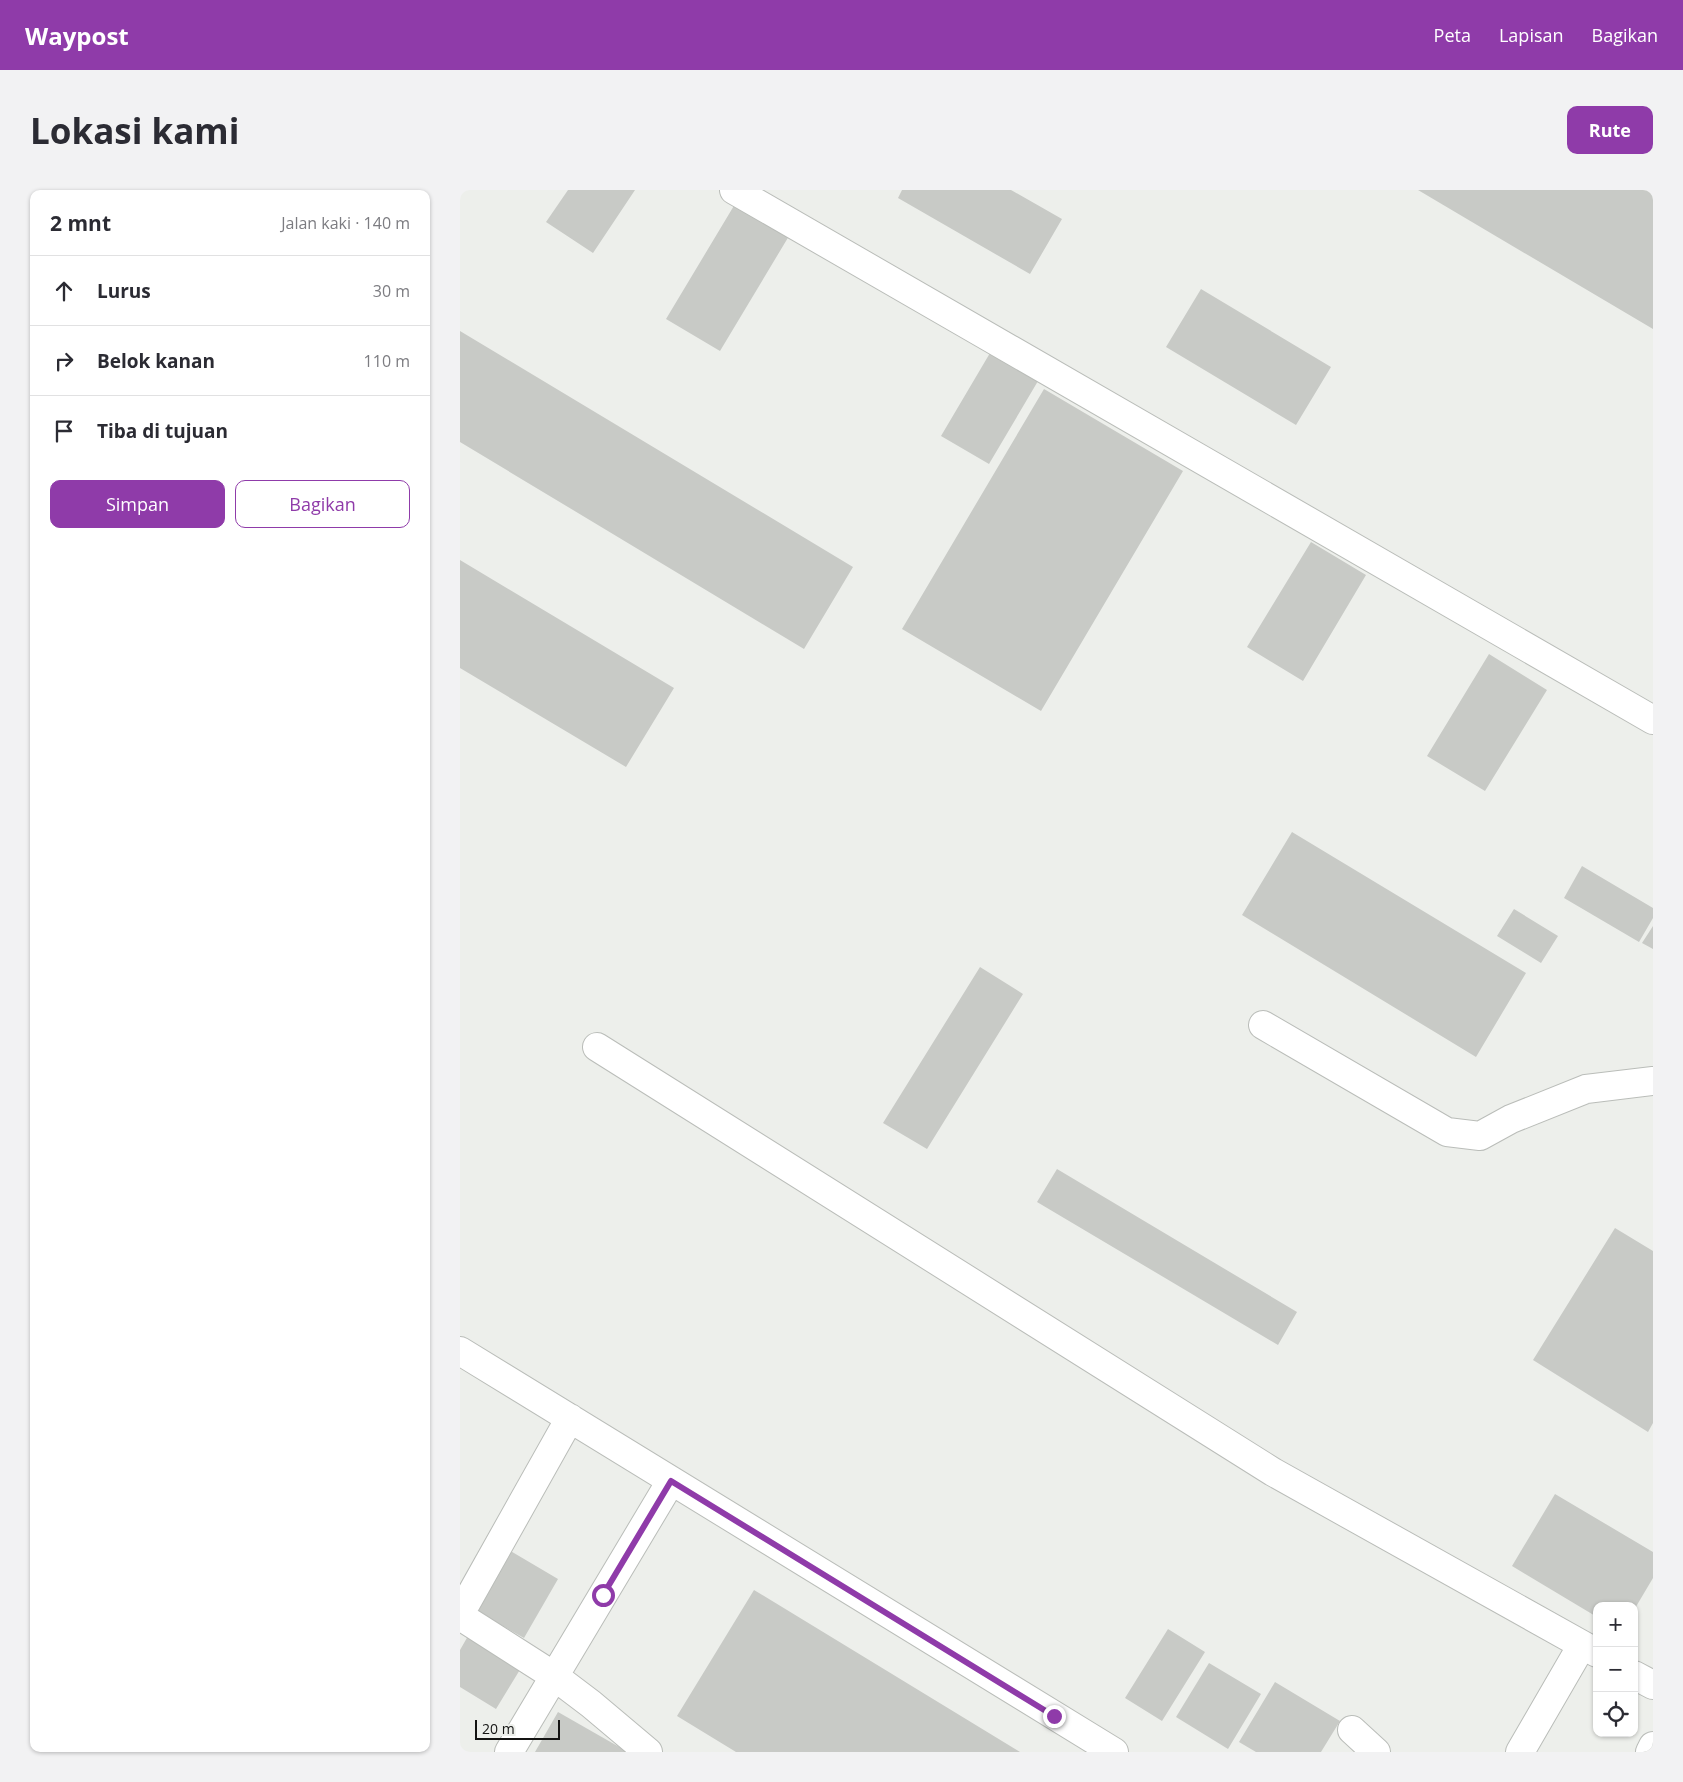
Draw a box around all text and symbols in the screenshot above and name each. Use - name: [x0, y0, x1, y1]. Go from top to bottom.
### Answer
- text: Waypost: [25, 19, 129, 52]
- text: Peta: [1434, 23, 1471, 47]
- text: Lapisan: [1499, 23, 1564, 47]
- text: Bagikan: [1592, 23, 1658, 47]
- button: Rute: [1567, 106, 1653, 154]
- text: Lokasi kami: [30, 107, 239, 154]
- text: 2 mnt: [50, 209, 111, 237]
- text: Jalan kaki · 140 m: [281, 212, 410, 234]
- icon: ahead: [50, 277, 78, 305]
- text: Lurus: [97, 278, 151, 304]
- text: 30 m: [373, 280, 410, 302]
- icon: right: [50, 347, 78, 375]
- text: Belok kanan: [97, 348, 215, 374]
- text: 110 m: [364, 350, 410, 372]
- icon: arrive: [50, 417, 78, 445]
- text: Tiba di tujuan: [97, 418, 228, 444]
- button: Simpan: [50, 480, 225, 528]
- button: Bagikan: [235, 480, 410, 528]
- route start: [592, 1584, 615, 1607]
- map controls: [1593, 1602, 1638, 1737]
- button: +: [1593, 1602, 1638, 1647]
- button: −: [1593, 1647, 1638, 1692]
- button: locate: [1593, 1692, 1638, 1737]
- route end: [1043, 1705, 1066, 1728]
- scale bar: [475, 1717, 560, 1740]
- text: 20 m: [482, 1719, 515, 1738]

